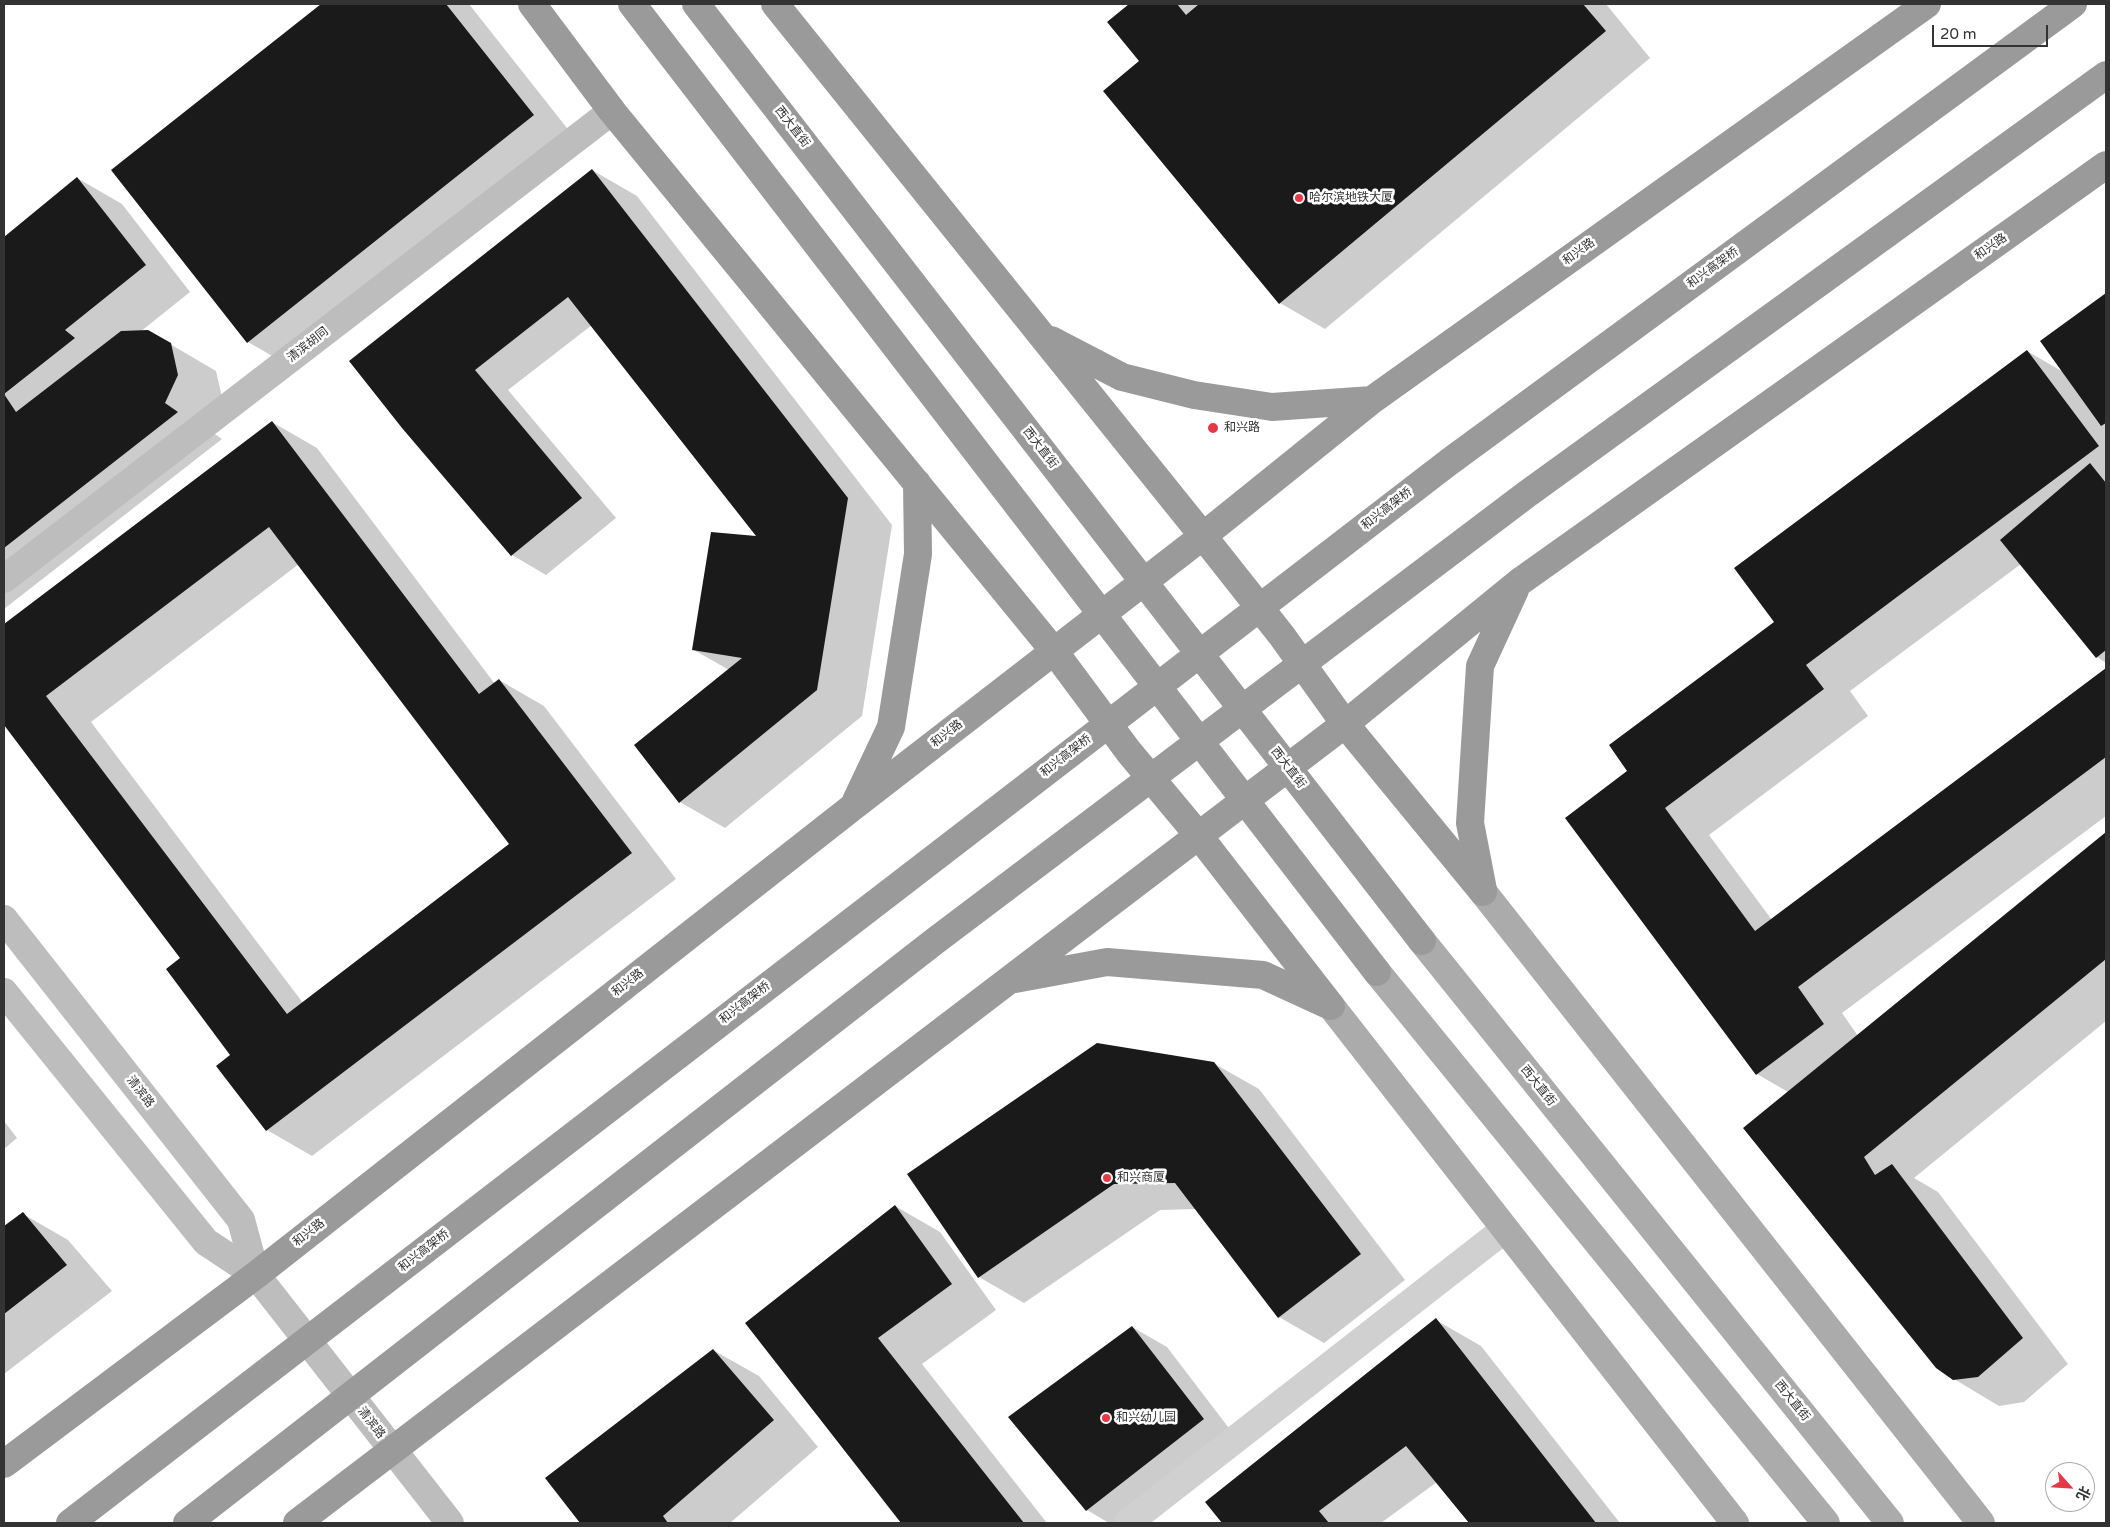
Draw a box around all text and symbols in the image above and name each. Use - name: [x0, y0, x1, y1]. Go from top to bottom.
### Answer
- scale bar: [1935, 15, 2051, 47]
- text: 20 m: [1940, 25, 1977, 43]
- street label: 西大直街: [772, 104, 812, 150]
- place label: 哈尔滨地铁大厦: [1309, 191, 1393, 205]
- marker: 哈尔滨地铁大厦: [1293, 192, 1305, 204]
- street label: 和兴路: [1972, 231, 2010, 263]
- street label: 和兴路: [1560, 236, 1598, 268]
- street label: 和兴高架桥: [1684, 245, 1742, 291]
- street label: 清滨胡同: [285, 325, 331, 365]
- marker: 和兴路: [1206, 421, 1220, 435]
- place label: 和兴路: [1224, 421, 1260, 435]
- street label: 西大直街: [1020, 425, 1060, 471]
- street label: 和兴高架桥: [1359, 485, 1415, 533]
- street label: 和兴路: [928, 717, 966, 751]
- street label: 和兴高架桥: [1038, 732, 1094, 780]
- street label: 西大直街: [1268, 745, 1308, 791]
- street label: 和兴路: [609, 966, 647, 1000]
- street label: 和兴高架桥: [717, 979, 773, 1027]
- street label: 西大直街: [1517, 1063, 1559, 1109]
- street label: 清滨路: [123, 1073, 157, 1111]
- place label: 和兴商厦: [1117, 1171, 1165, 1185]
- marker: 和兴商厦: [1101, 1172, 1113, 1184]
- street label: 和兴路: [290, 1216, 328, 1250]
- street label: 和兴高架桥: [396, 1227, 452, 1275]
- street label: 西大直街: [1771, 1378, 1813, 1424]
- street label: 清滨路: [354, 1404, 388, 1442]
- place label: 和兴幼儿园: [1116, 1411, 1176, 1425]
- marker: 和兴幼儿园: [1100, 1412, 1112, 1424]
- north arrow: [2045, 1462, 2095, 1512]
- text: 北: [2072, 1483, 2094, 1503]

